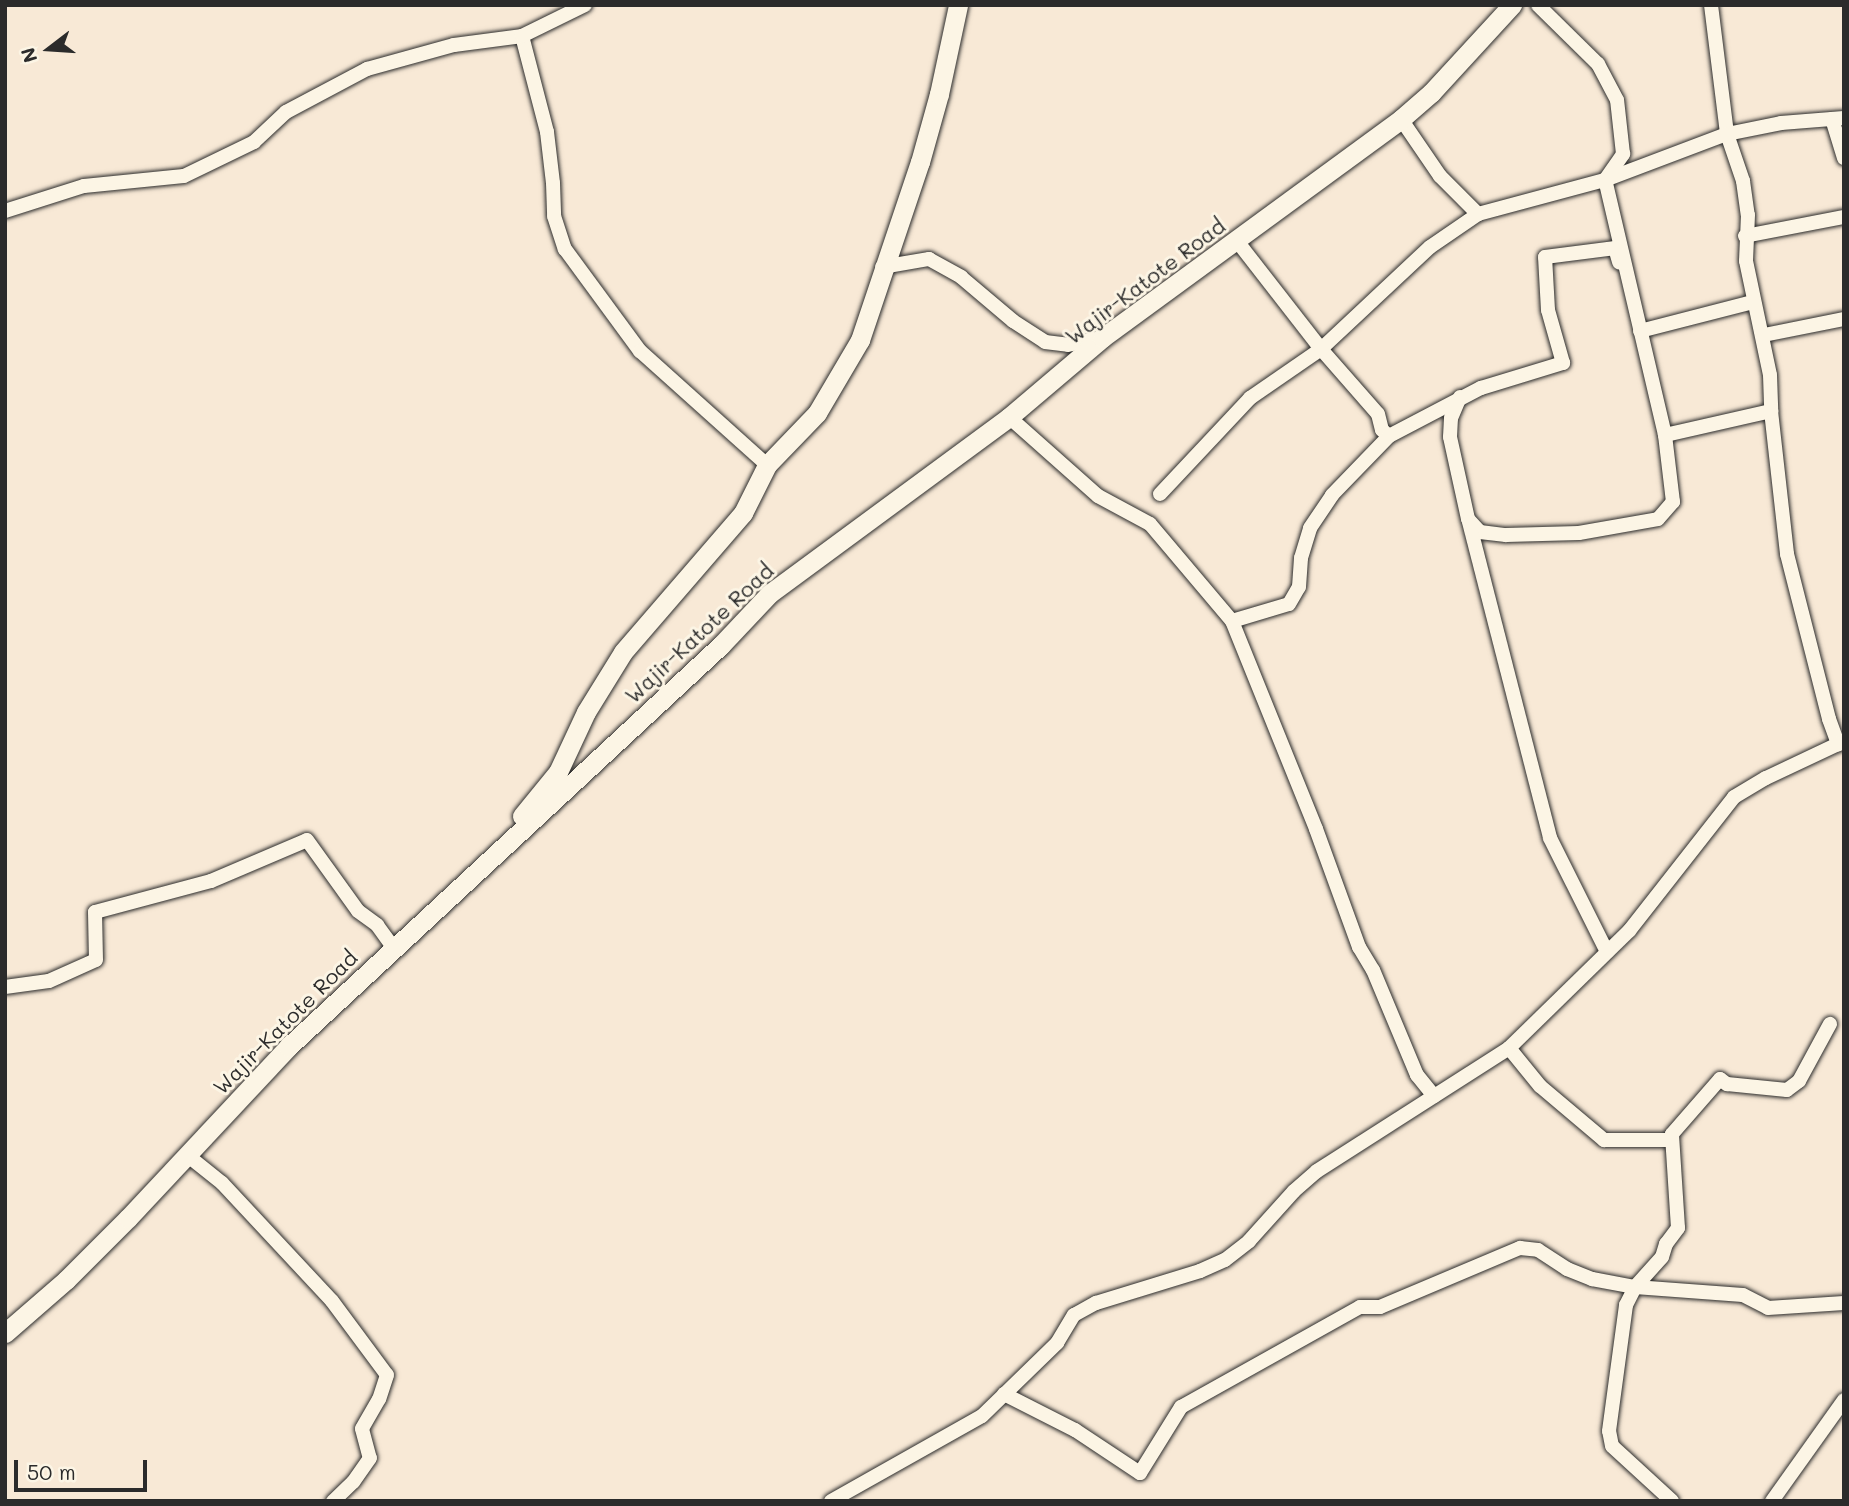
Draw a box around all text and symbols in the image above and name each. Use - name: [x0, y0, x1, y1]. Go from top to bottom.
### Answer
- north arrow: [14, 14, 84, 84]
- text: N: [14, 45, 43, 66]
- street label: Wajir-Katote Road: [1060, 213, 1230, 349]
- street label: Wajir-Katote Road: [620, 558, 778, 708]
- street label: Wajir-Katote Road: [208, 945, 362, 1099]
- scale bar: [18, 1446, 150, 1490]
- text: 50 m: [27, 1458, 76, 1485]

